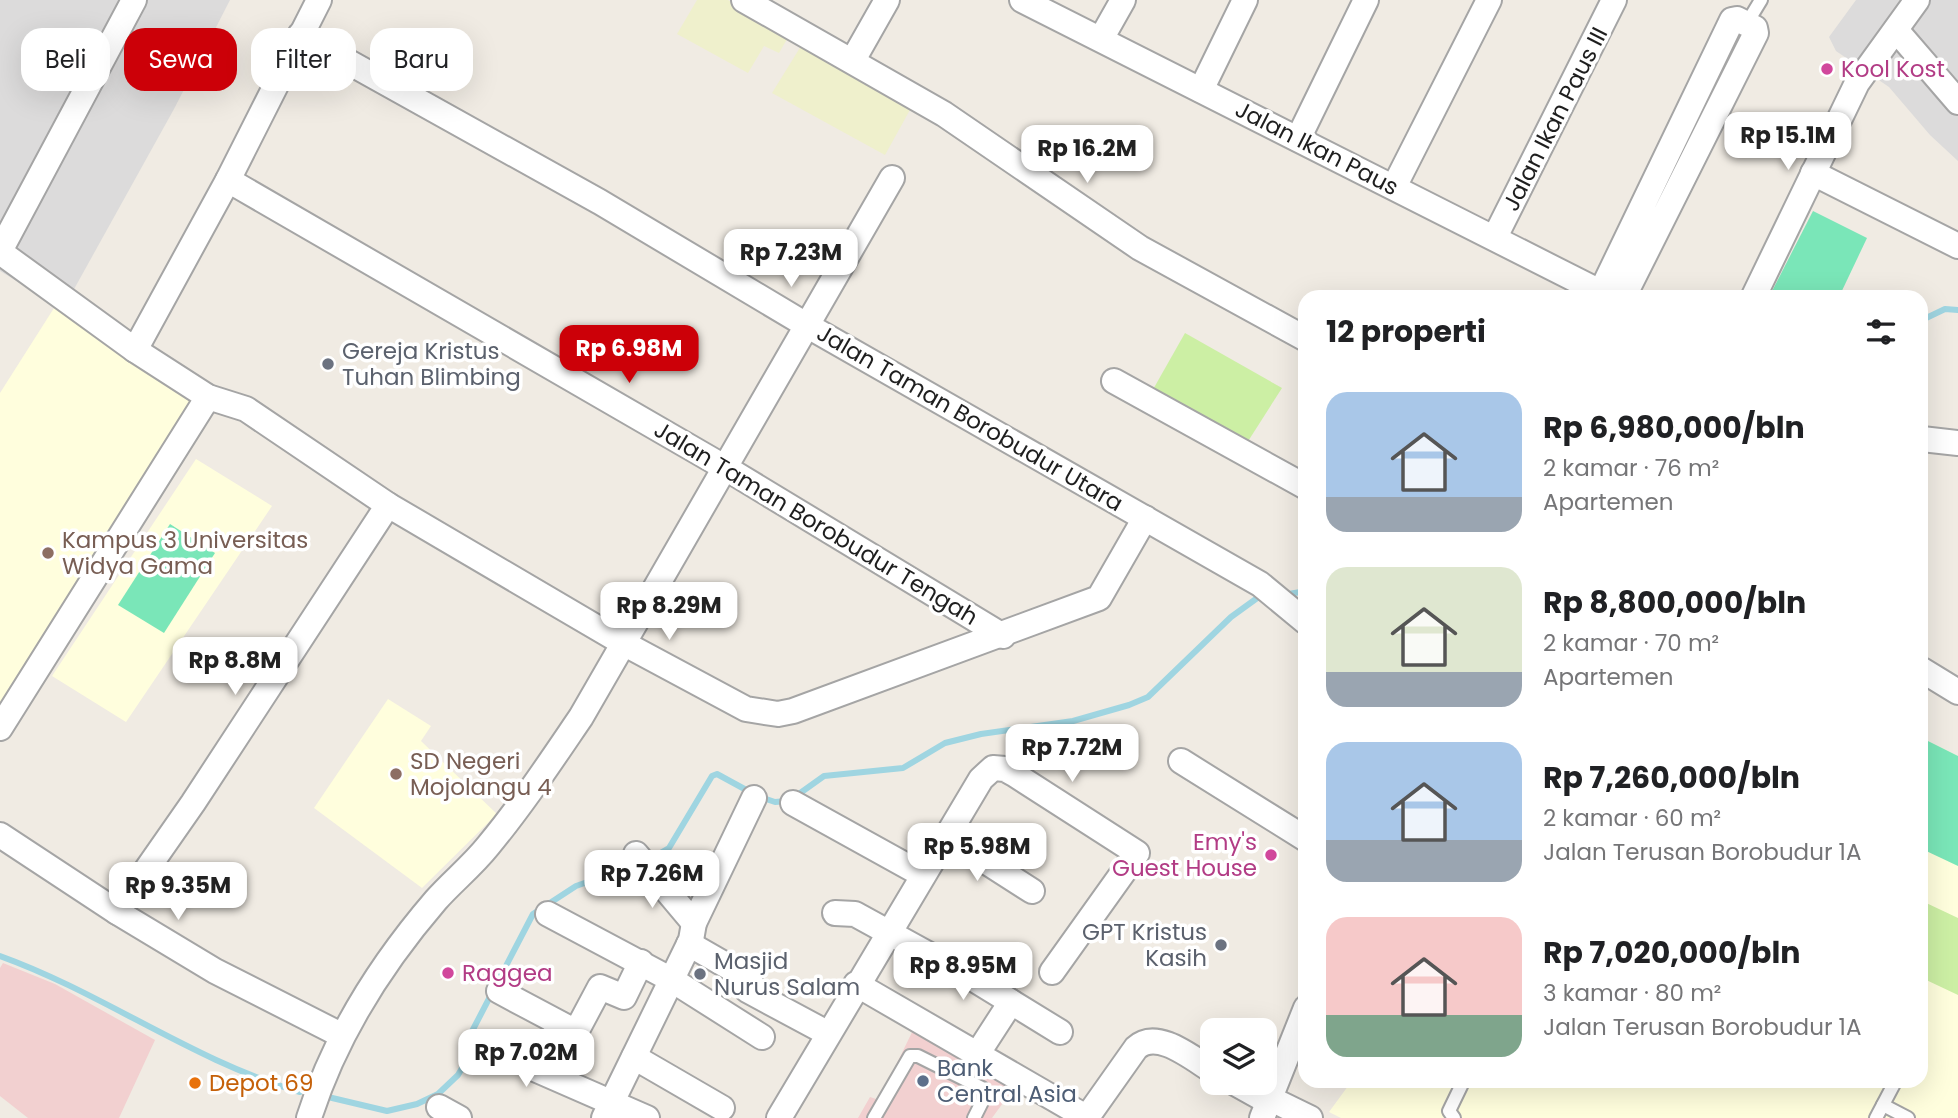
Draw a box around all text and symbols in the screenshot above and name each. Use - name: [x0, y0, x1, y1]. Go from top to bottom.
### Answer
- street label: Jalan Ikan Paus III: [1495, 22, 1615, 216]
- chip: Beli: [21, 28, 110, 91]
- chip: Sewa: [124, 28, 237, 91]
- chip: Filter: [251, 28, 356, 91]
- chip: Baru: [370, 28, 473, 91]
- place label: Kool Kost: [1841, 53, 1945, 85]
- marker: Kool Kost: [1819, 61, 1835, 77]
- street label: Jalan Ikan Paus: [1230, 93, 1404, 203]
- pin: Rp 15.1M: [1716, 113, 1860, 172]
- text: Rp 15.1M: [1740, 119, 1836, 151]
- pin: Rp 16.2M: [1015, 125, 1159, 185]
- text: Rp 16.2M: [1037, 132, 1137, 164]
- pin: Rp 7.23M: [719, 230, 863, 289]
- text: Rp 7.23M: [740, 236, 842, 268]
- text: 12 properti: [1326, 310, 1486, 353]
- icon: filters: [1862, 313, 1900, 351]
- street label: Jalan Taman Borobudur Utara: [811, 317, 1129, 519]
- pin: Rp 6.98M: [557, 326, 701, 385]
- text: Rp 6.98M: [576, 332, 682, 364]
- place label: Gereja Kristus Tuhan Blimbing: [342, 335, 521, 393]
- marker: Gereja Kristus Tuhan Blimbing: [320, 356, 336, 372]
- text: Rp 6,980,000/bln: [1543, 406, 1805, 449]
- street label: Jalan Taman Borobudur Tengah: [648, 413, 984, 633]
- icon: home: [1382, 420, 1466, 504]
- text: 2 kamar · 76 m²: [1543, 452, 1719, 484]
- text: Apartemen: [1543, 486, 1673, 518]
- place label: Kampus 3 Universitas Widya Gama: [62, 524, 308, 582]
- marker: Kampus 3 Universitas Widya Gama: [40, 545, 56, 561]
- text: Rp 8,800,000/bln: [1543, 581, 1806, 624]
- pin: Rp 8.29M: [597, 582, 741, 642]
- text: Rp 8.29M: [616, 589, 722, 621]
- icon: home: [1382, 595, 1466, 679]
- text: 2 kamar · 70 m²: [1543, 627, 1719, 659]
- pin: Rp 8.8M: [170, 638, 300, 697]
- text: Rp 8.8M: [189, 644, 281, 676]
- text: Apartemen: [1543, 661, 1673, 693]
- pin: Rp 7.72M: [1000, 724, 1144, 784]
- text: Rp 7.72M: [1022, 731, 1122, 763]
- place label: SD Negeri Mojolangu 4: [410, 745, 552, 803]
- text: Rp 7,260,000/bln: [1543, 756, 1800, 799]
- marker: SD Negeri Mojolangu 4: [388, 766, 404, 782]
- icon: home: [1382, 770, 1466, 854]
- text: 2 kamar · 60 m²: [1543, 802, 1721, 834]
- pin: Rp 5.98M: [905, 824, 1049, 883]
- place label: Emy's Guest House: [1112, 826, 1257, 884]
- text: Rp 5.98M: [923, 830, 1031, 862]
- text: Jalan Terusan Borobudur 1A: [1543, 836, 1861, 868]
- marker: Emy's Guest House: [1263, 847, 1279, 863]
- pin: Rp 7.26M: [580, 850, 724, 910]
- text: Rp 7.26M: [600, 857, 704, 889]
- pin: Rp 9.35M: [106, 862, 250, 922]
- text: Rp 9.35M: [125, 869, 231, 901]
- place label: GPT Kristus Kasih: [1082, 916, 1207, 974]
- text: Rp 7,020,000/bln: [1543, 931, 1801, 974]
- marker: GPT Kristus Kasih: [1213, 937, 1229, 953]
- pin: Rp 8.95M: [891, 942, 1035, 1002]
- place label: Masjid Nurus Salam: [714, 945, 860, 1003]
- icon: home: [1382, 945, 1466, 1029]
- text: Rp 8.95M: [909, 949, 1017, 981]
- place label: Raggea: [462, 957, 552, 989]
- marker: Raggea: [440, 965, 456, 981]
- marker: Masjid Nurus Salam: [692, 966, 708, 982]
- text: 3 kamar · 80 m²: [1543, 977, 1721, 1009]
- text: Jalan Terusan Borobudur 1A: [1543, 1011, 1861, 1043]
- map controls: [1200, 1018, 1277, 1095]
- button: layers: [1200, 1018, 1277, 1095]
- pin: Rp 7.02M: [454, 1030, 598, 1089]
- text: Rp 7.02M: [474, 1036, 578, 1068]
- place label: Bank Central Asia: [937, 1052, 1077, 1110]
- place label: Depot 69: [209, 1067, 313, 1099]
- marker: Bank Central Asia: [915, 1073, 931, 1089]
- marker: Depot 69: [187, 1075, 203, 1091]

